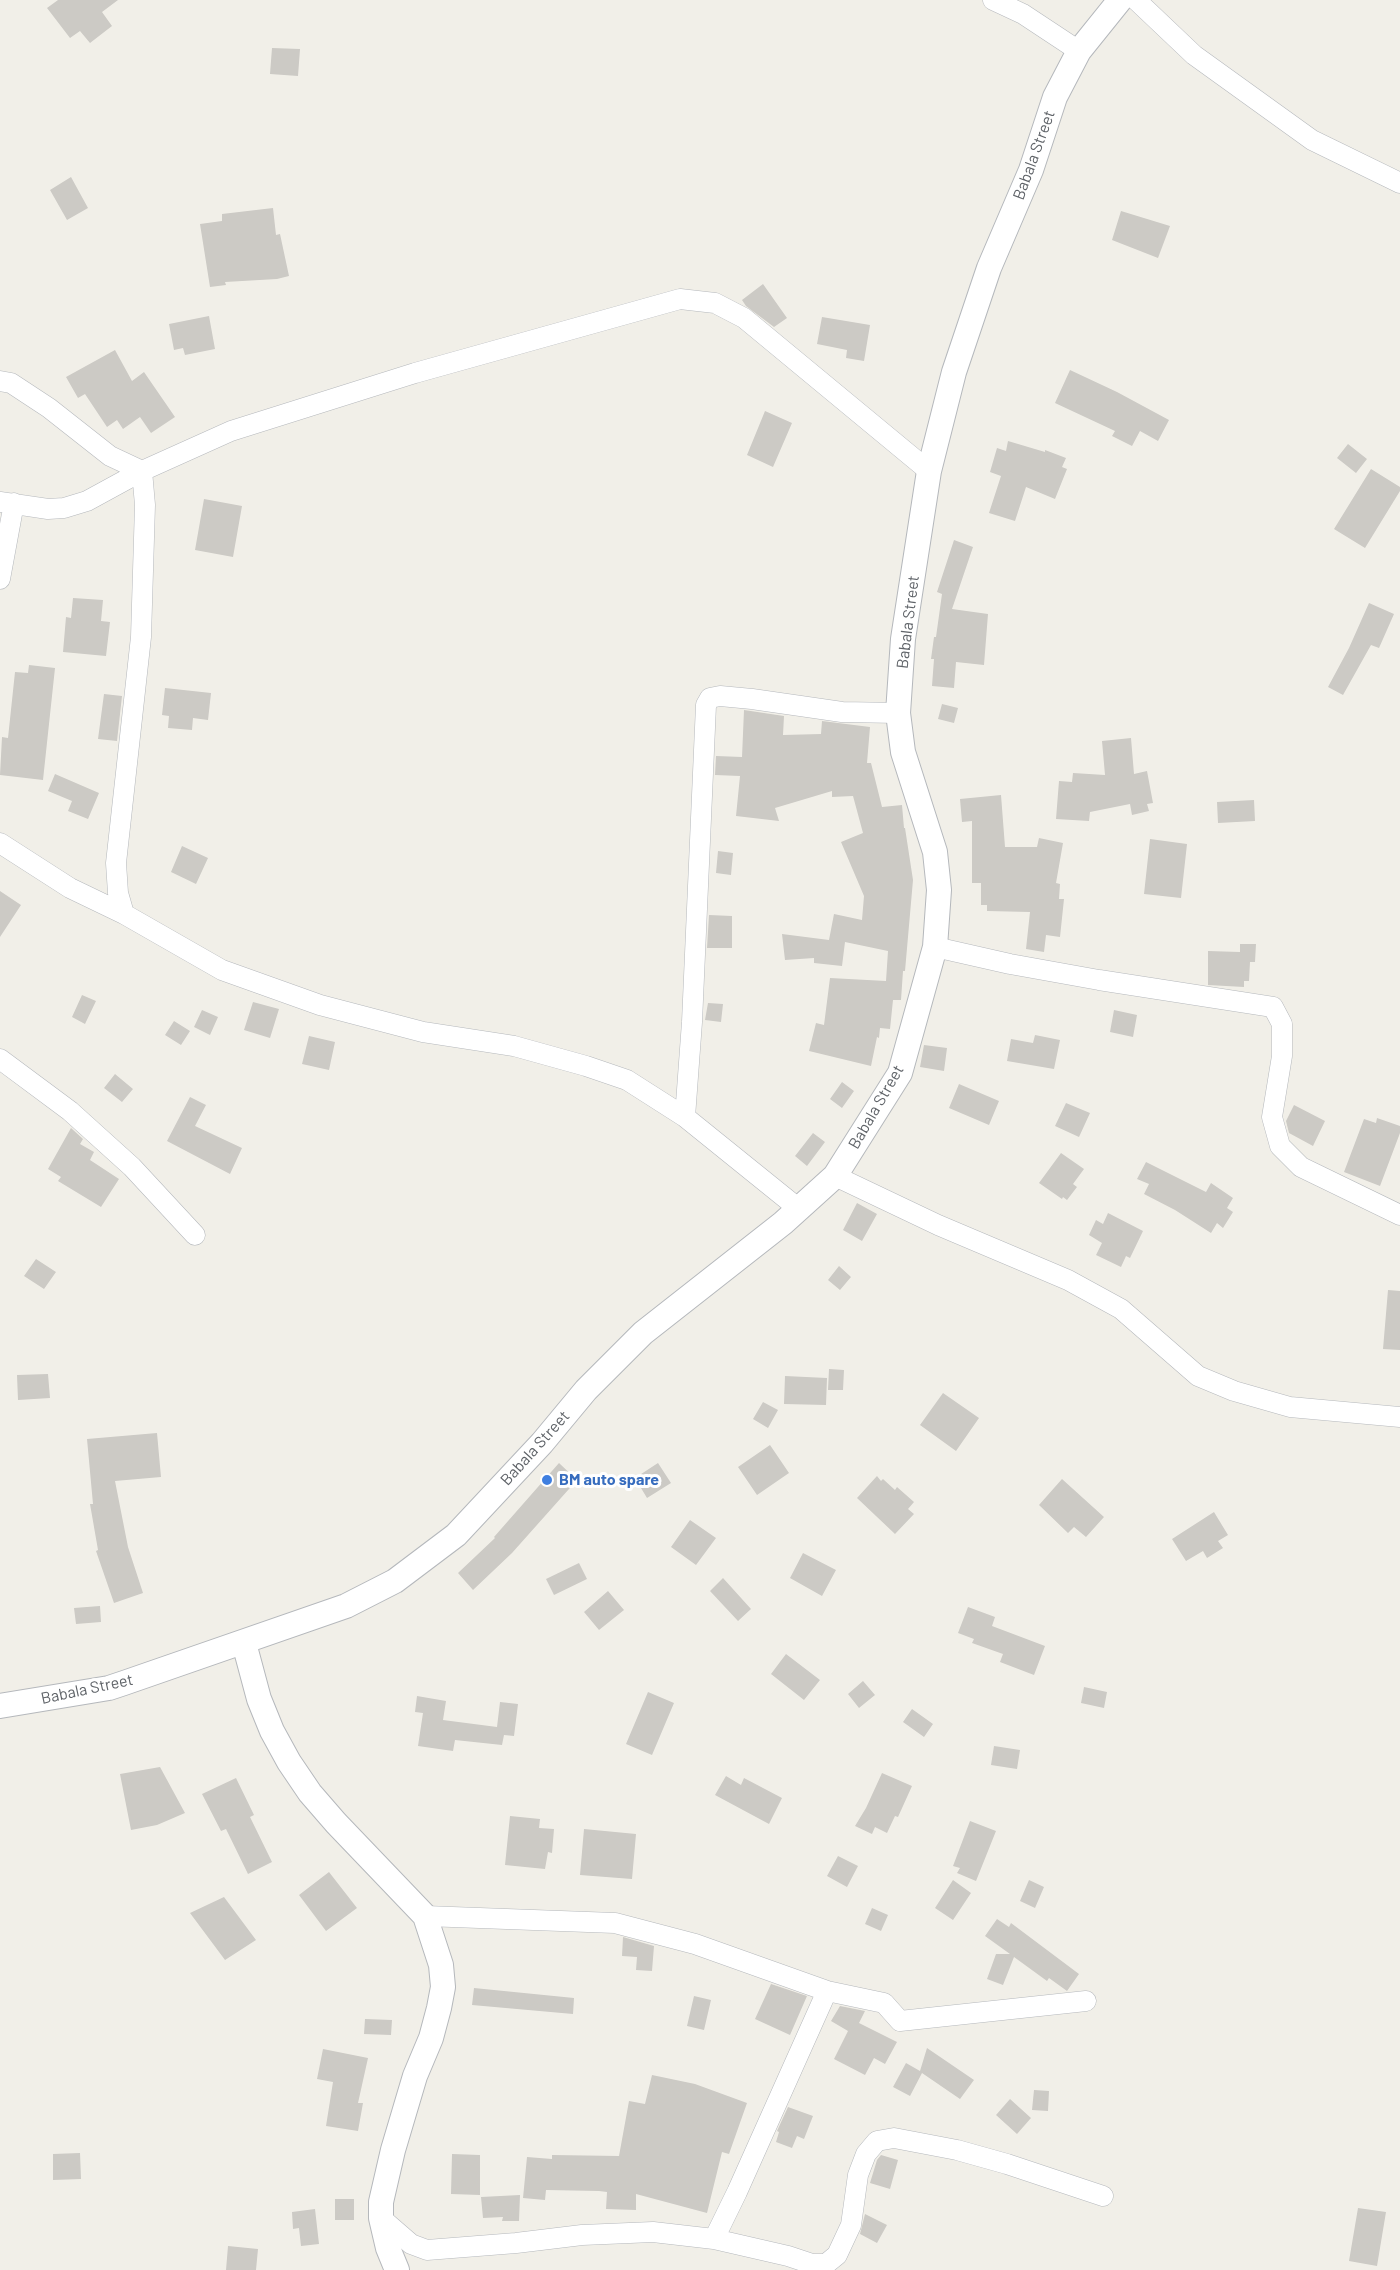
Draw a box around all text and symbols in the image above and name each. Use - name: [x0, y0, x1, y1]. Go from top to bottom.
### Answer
- street label: Babala Street: [1009, 108, 1059, 202]
- street label: Babala Street: [893, 574, 923, 670]
- street label: Babala Street: [844, 1062, 908, 1152]
- street label: Babala Street: [496, 1407, 574, 1489]
- place label: BM auto spare: [559, 1470, 659, 1490]
- marker: BM auto spare: [540, 1473, 554, 1487]
- street label: Babala Street: [39, 1670, 135, 1708]

